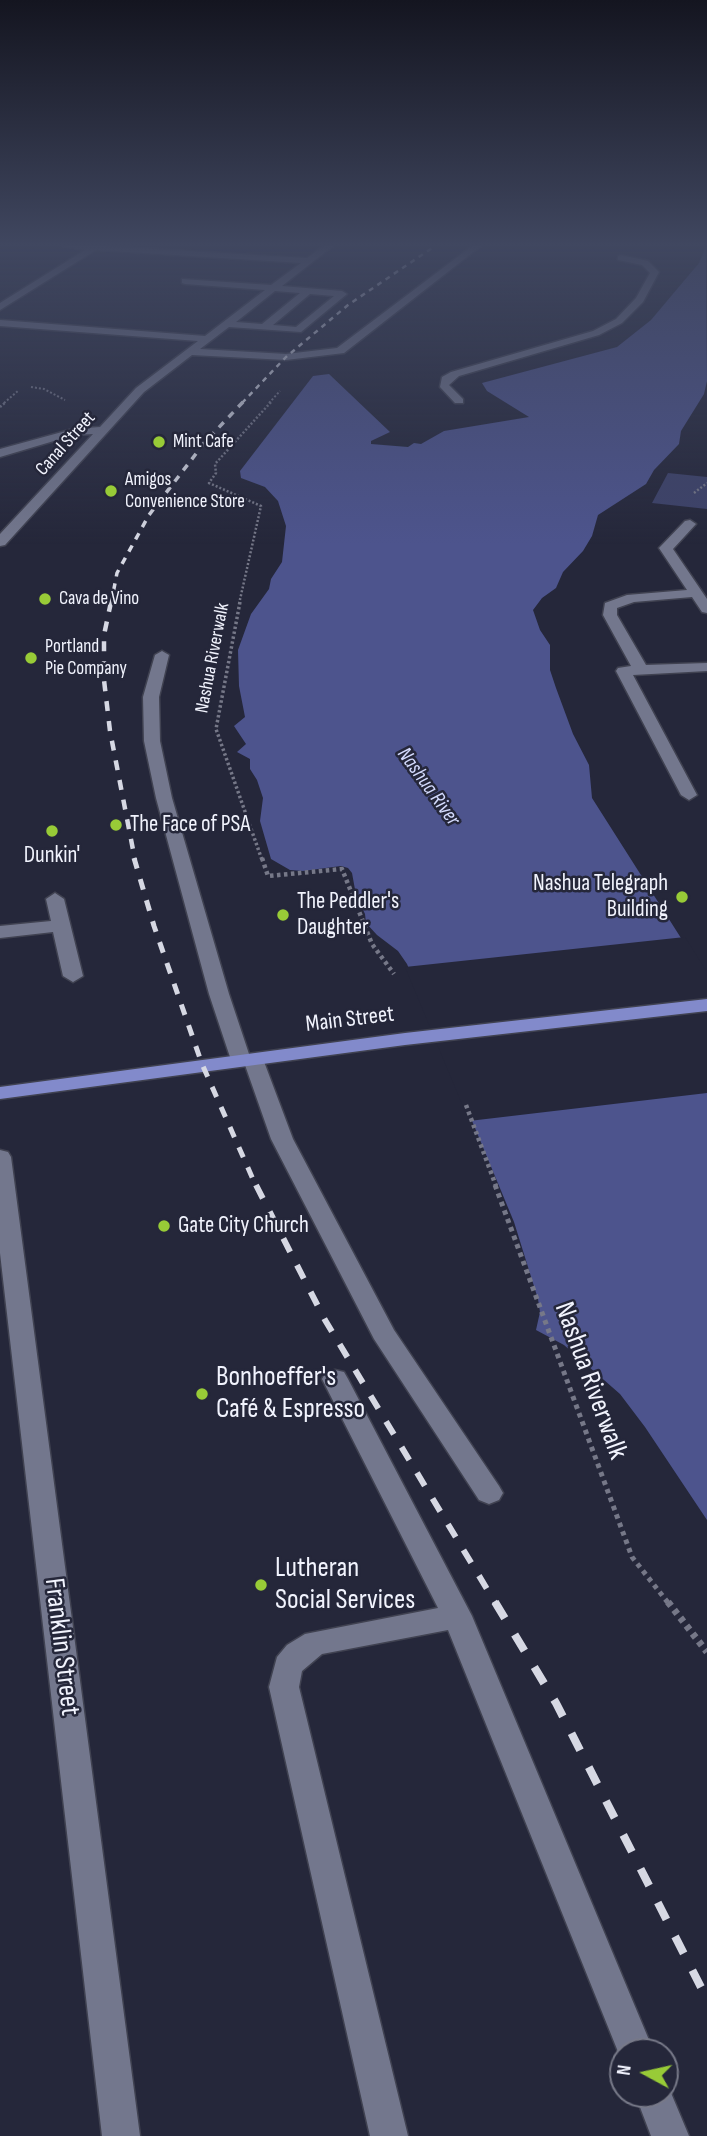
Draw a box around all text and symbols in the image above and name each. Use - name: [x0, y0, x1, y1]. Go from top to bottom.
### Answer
- street label: Canal Street: [31, 407, 101, 481]
- place label: Mint Cafe: [173, 431, 234, 453]
- marker: Mint Cafe: [151, 434, 167, 450]
- place label: Amigos Convenience Store: [125, 469, 245, 513]
- marker: Amigos Convenience Store: [103, 483, 119, 499]
- place label: Cava de Vino: [59, 588, 139, 610]
- marker: Cava de Vino: [37, 591, 53, 607]
- street label: Nashua Riverwalk: [191, 601, 235, 715]
- place label: Portland Pie Company: [45, 636, 127, 680]
- marker: Portland Pie Company: [23, 650, 39, 666]
- water label: Nashua River: [391, 743, 465, 831]
- place label: The Face of PSA: [130, 811, 250, 839]
- marker: The Face of PSA: [108, 817, 124, 833]
- marker: Dunkin': [44, 823, 60, 839]
- place label: Dunkin': [24, 842, 80, 870]
- place label: Nashua Telegraph Building: [533, 870, 668, 924]
- place label: The Peddler's Daughter: [297, 888, 399, 942]
- marker: Nashua Telegraph Building: [674, 889, 690, 905]
- marker: The Peddler's Daughter: [275, 907, 291, 923]
- street label: Main Street: [304, 1001, 396, 1039]
- place label: Gate City Church: [178, 1212, 309, 1240]
- marker: Gate City Church: [156, 1218, 172, 1234]
- street label: Nashua Riverwalk: [546, 1298, 634, 1464]
- place label: Bonhoeffer's Café & Espresso: [216, 1361, 365, 1427]
- marker: Bonhoeffer's Café & Espresso: [194, 1386, 210, 1402]
- place label: Lutheran Social Services: [275, 1552, 415, 1618]
- street label: Franklin Street: [36, 1576, 86, 1718]
- marker: Lutheran Social Services: [253, 1577, 269, 1593]
- north arrow: [609, 2038, 679, 2108]
- text: N: [613, 2064, 637, 2077]

